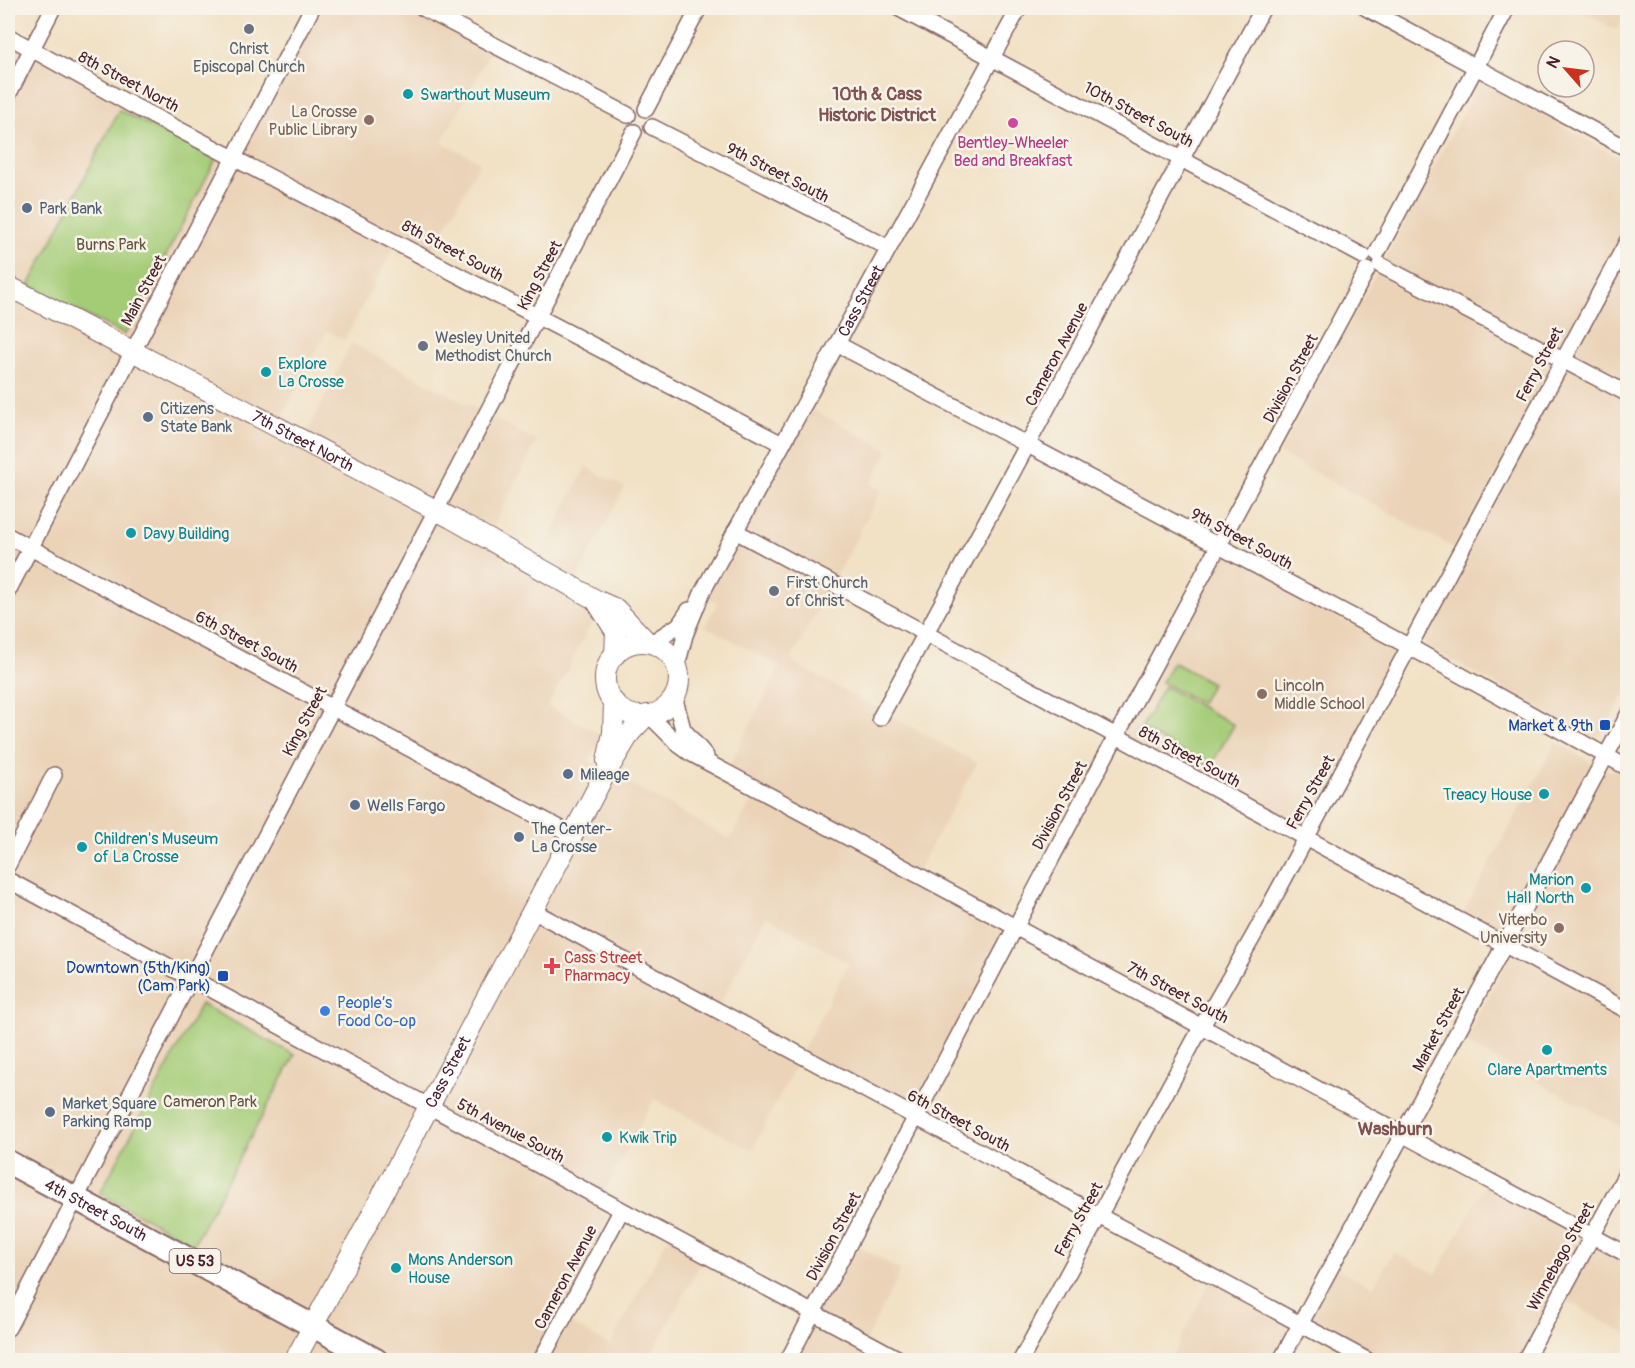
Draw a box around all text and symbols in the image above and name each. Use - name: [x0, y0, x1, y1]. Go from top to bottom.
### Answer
- marker: Christ Episcopal Church: [242, 22, 256, 36]
- place label: Christ Episcopal Church: [193, 39, 305, 77]
- north arrow: [1536, 39, 1596, 99]
- street label: 8th Street North: [75, 47, 182, 117]
- text: N: [1542, 53, 1565, 72]
- street label: 10th Street South: [1080, 78, 1197, 152]
- district label: 10th & Cass Historic District: [818, 83, 937, 127]
- place label: Swarthout Museum: [420, 85, 550, 105]
- marker: Swarthout Museum: [401, 87, 415, 101]
- place label: La Crosse Public Library: [269, 102, 357, 140]
- marker: La Crosse Public Library: [362, 113, 376, 127]
- marker: Bentley-Wheeler Bed and Breakfast: [1006, 116, 1020, 130]
- place label: Bentley-Wheeler Bed and Breakfast: [954, 133, 1073, 171]
- street label: 9th Street South: [723, 138, 832, 207]
- place label: Park Bank: [39, 199, 103, 219]
- marker: Park Bank: [20, 201, 34, 215]
- street label: 8th Street South: [398, 216, 507, 286]
- park label: Burns Park: [76, 235, 146, 255]
- street label: King Street: [513, 237, 567, 314]
- street label: Main Street: [117, 251, 171, 329]
- street label: Cass Street: [834, 261, 889, 340]
- street label: Cameron Avenue: [1021, 299, 1093, 410]
- street label: Ferry Street: [1512, 323, 1568, 405]
- place label: Wesley United Methodist Church: [435, 328, 552, 366]
- street label: Division Street: [1259, 330, 1323, 426]
- marker: Wesley United Methodist Church: [416, 339, 430, 353]
- place label: Explore La Crosse: [278, 354, 344, 392]
- marker: Explore La Crosse: [259, 365, 273, 379]
- place label: Citizens State Bank: [160, 399, 233, 437]
- street label: 7th Street North: [248, 407, 357, 476]
- marker: Citizens State Bank: [141, 410, 155, 424]
- street label: 9th Street South: [1187, 504, 1296, 574]
- place label: Davy Building: [143, 524, 229, 544]
- marker: Davy Building: [124, 526, 138, 540]
- place label: First Church of Christ: [786, 573, 868, 611]
- marker: First Church of Christ: [767, 584, 781, 598]
- street label: 6th Street South: [192, 606, 301, 677]
- place label: Lincoln Middle School: [1274, 676, 1365, 714]
- street label: King Street: [278, 683, 332, 760]
- marker: Lincoln Middle School: [1255, 687, 1269, 701]
- place label: Market & 9th: [1508, 716, 1593, 736]
- marker: Market & 9th: [1598, 718, 1612, 732]
- street label: 8th Street South: [1135, 722, 1244, 792]
- street label: Ferry Street: [1282, 751, 1340, 833]
- street label: Division Street: [1028, 757, 1092, 853]
- place label: Mileage: [580, 765, 630, 785]
- marker: Mileage: [561, 767, 575, 781]
- place label: Treacy House: [1443, 785, 1532, 805]
- marker: Treacy House: [1537, 787, 1551, 801]
- place label: Wells Fargo: [367, 796, 446, 816]
- marker: Wells Fargo: [348, 798, 362, 812]
- place label: The Center- La Crosse: [531, 819, 612, 857]
- place label: Children's Museum of La Crosse: [94, 829, 218, 867]
- marker: The Center- La Crosse: [512, 830, 526, 844]
- marker: Children's Museum of La Crosse: [75, 840, 89, 854]
- place label: Marion Hall North: [1506, 870, 1574, 908]
- marker: Marion Hall North: [1579, 881, 1593, 895]
- place label: Viterbo University: [1480, 910, 1547, 948]
- marker: Viterbo University: [1552, 921, 1566, 935]
- place label: Cass Street Pharmacy: [564, 948, 643, 986]
- place label: Downtown (5th/King) (Cam Park): [66, 958, 211, 996]
- street label: 7th Street South: [1123, 958, 1232, 1028]
- marker: Cass Street Pharmacy: [545, 959, 559, 973]
- marker: Downtown (5th/King) (Cam Park): [216, 969, 230, 983]
- street label: Market Street: [1408, 983, 1470, 1075]
- place label: People’s Food Co-op: [337, 993, 416, 1031]
- marker: People’s Food Co-op: [318, 1004, 332, 1018]
- street label: Cass Street: [421, 1032, 476, 1112]
- marker: Clare Apartments: [1540, 1043, 1554, 1057]
- place label: Clare Apartments: [1487, 1060, 1607, 1080]
- street label: 6th Street South: [904, 1085, 1013, 1156]
- park label: Cameron Park: [163, 1092, 257, 1112]
- place label: Market Square Parking Ramp: [62, 1094, 157, 1132]
- street label: 5th Avenue South: [453, 1094, 568, 1168]
- marker: Market Square Parking Ramp: [43, 1105, 57, 1119]
- district label: Washburn: [1358, 1118, 1432, 1141]
- place label: Kwik Trip: [619, 1128, 677, 1148]
- marker: Kwik Trip: [600, 1130, 614, 1144]
- street label: 4th Street South: [41, 1175, 150, 1246]
- street label: Ferry Street: [1050, 1178, 1108, 1260]
- street label: Division Street: [802, 1188, 866, 1284]
- street label: Winnebago Street: [1523, 1198, 1599, 1314]
- street label: Cameron Avenue: [530, 1222, 602, 1333]
- road number: US 53: [170, 1249, 220, 1273]
- place label: Mons Anderson House: [408, 1250, 513, 1288]
- marker: Mons Anderson House: [389, 1261, 403, 1275]

